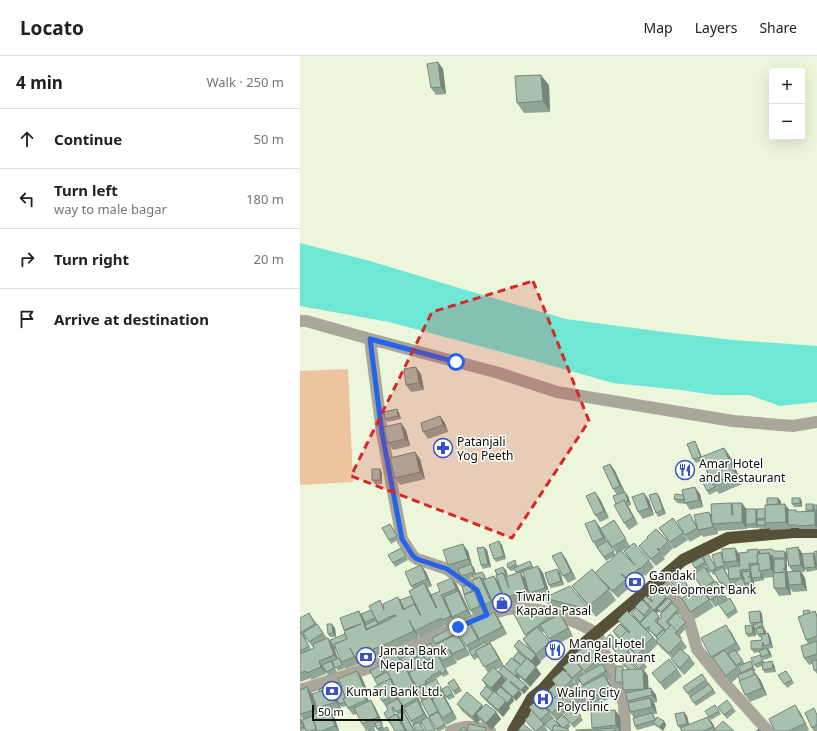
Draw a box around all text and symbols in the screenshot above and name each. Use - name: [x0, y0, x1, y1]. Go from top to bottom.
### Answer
- text: Locato: [20, 15, 84, 41]
- text: Map: [644, 18, 673, 37]
- text: Layers: [695, 18, 737, 37]
- text: Share: [759, 18, 797, 37]
- map controls: [769, 68, 805, 140]
- button: +: [769, 68, 805, 104]
- text: 4 min: [16, 71, 63, 94]
- text: Walk · 250 m: [206, 73, 284, 91]
- button: −: [769, 104, 805, 140]
- icon: ahead: [16, 128, 38, 150]
- text: Continue: [54, 129, 122, 149]
- text: 50 m: [254, 130, 284, 148]
- text: Turn left: [54, 180, 118, 200]
- icon: left: [16, 188, 38, 210]
- text: 180 m: [246, 190, 284, 208]
- text: way to male bagar: [54, 200, 167, 218]
- icon: right: [16, 248, 38, 270]
- text: Turn right: [54, 249, 129, 269]
- text: 20 m: [254, 250, 284, 268]
- icon: arrive: [16, 308, 38, 330]
- text: Arrive at destination: [54, 309, 209, 329]
- route start: [447, 353, 465, 371]
- place label: Patanjali Yog Peeth: [457, 433, 514, 464]
- pharmacy icon: Patanjali Yog Peeth: [432, 437, 454, 459]
- place label: Amar Hotel and Restaurant: [699, 455, 786, 486]
- restaurant icon: Amar Hotel and Restaurant: [674, 459, 696, 481]
- place label: Gandaki Development Bank: [649, 567, 757, 598]
- bank icon: Gandaki Development Bank: [624, 571, 646, 593]
- place label: Tiwari Kapada Pasal: [516, 588, 591, 619]
- shop icon: Tiwari Kapada Pasal: [491, 592, 513, 614]
- route end: [449, 618, 467, 636]
- place label: Mangal Hotel and Restaurant: [569, 635, 656, 666]
- restaurant icon: Mangal Hotel and Restaurant: [544, 639, 566, 661]
- place label: Janata Bank Nepal Ltd: [379, 642, 447, 673]
- bank icon: Janata Bank Nepal Ltd: [355, 646, 377, 668]
- bank icon: Kumari Bank Ltd.: [321, 680, 343, 702]
- place label: Kumari Bank Ltd.: [346, 683, 443, 700]
- place label: Waling City Polyclinic: [557, 684, 621, 715]
- hospital icon: Waling City Polyclinic: [532, 688, 554, 710]
- scale bar: [312, 703, 403, 722]
- text: 50 m: [318, 704, 344, 719]

